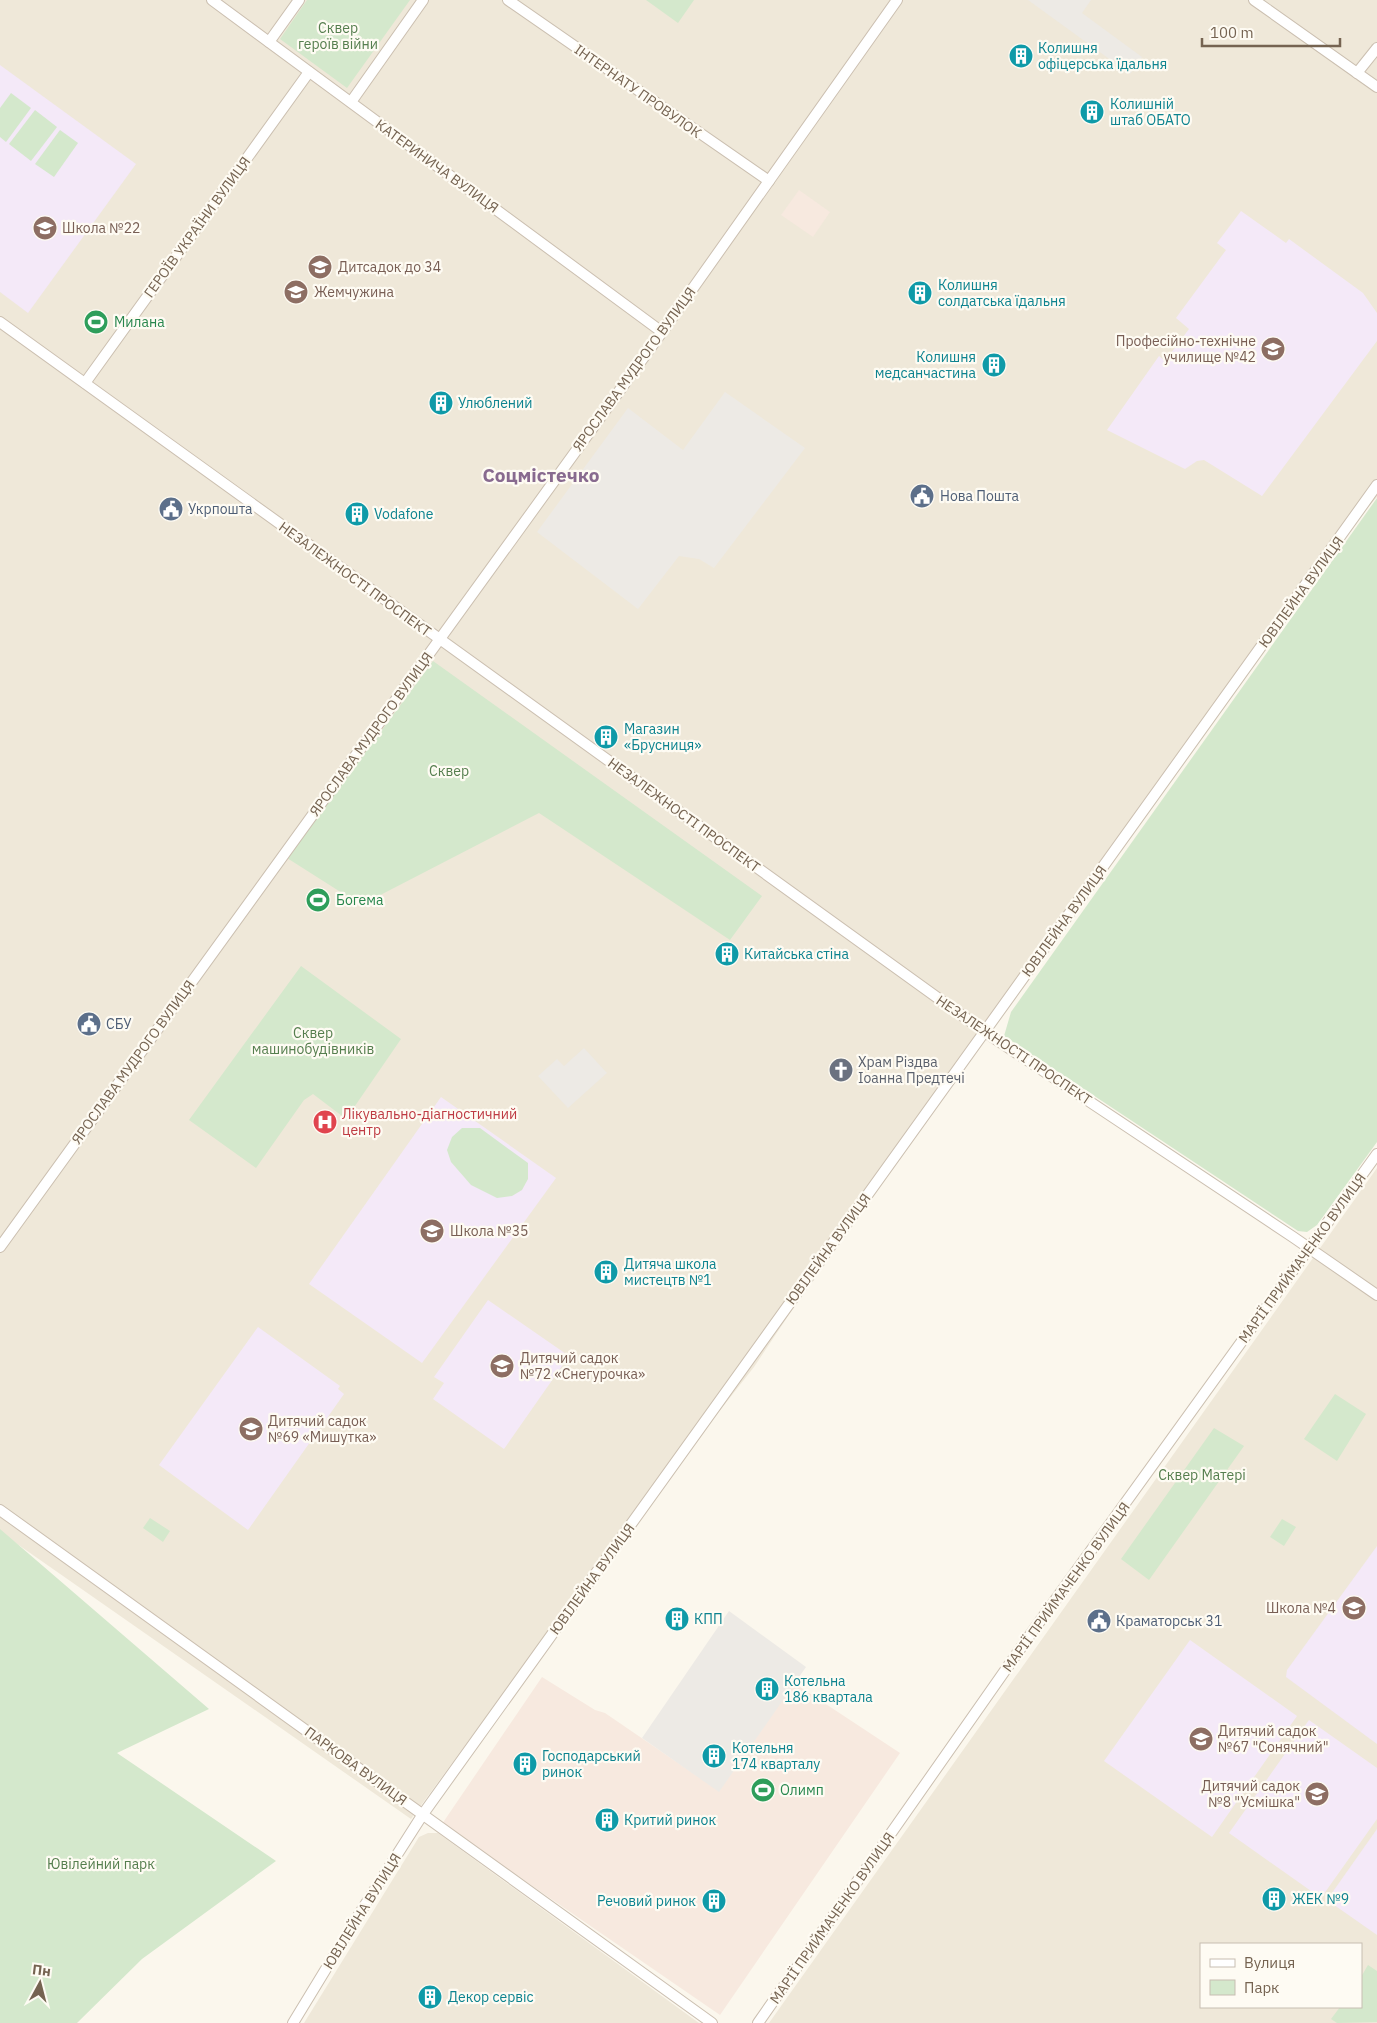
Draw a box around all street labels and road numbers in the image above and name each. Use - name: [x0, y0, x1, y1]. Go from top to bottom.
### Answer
- street label: ІНТЕРНАТУ ПРОВУЛОК: [571, 40, 705, 142]
- street label: КАТЕРИНИЧА ВУЛИЦЯ: [372, 115, 502, 217]
- street label: ГЕРОЇВ УКРАЇНИ ВУЛИЦЯ: [140, 153, 254, 301]
- street label: ЯРОСЛАВА МУДРОГО ВУЛИЦЯ: [568, 283, 700, 455]
- street label: НЕЗАЛЕЖНОСТІ ПРОСПЕКТ: [275, 518, 435, 640]
- street label: ЮВІЛЕЙНА ВУЛИЦЯ: [1254, 532, 1347, 651]
- street label: ЯРОСЛАВА МУДРОГО ВУЛИЦЯ: [305, 648, 437, 820]
- street label: НЕЗАЛЕЖНОСТІ ПРОСПЕКТ: [604, 754, 764, 876]
- street label: ЮВІЛЕЙНА ВУЛИЦЯ: [1017, 861, 1110, 980]
- street label: ЯРОСЛАВА МУДРОГО ВУЛИЦЯ: [67, 976, 199, 1148]
- street label: НЕЗАЛЕЖНОСТІ ПРОСПЕКТ: [933, 991, 1095, 1109]
- street label: МАРІЇ ПРИЙМАЧЕНКО ВУЛИЦЯ: [1234, 1169, 1370, 1346]
- street label: ЮВІЛЕЙНА ВУЛИЦЯ: [781, 1189, 874, 1308]
- street label: МАРІЇ ПРИЙМАЧЕНКО ВУЛИЦЯ: [998, 1498, 1134, 1675]
- street label: ЮВІЛЕЙНА ВУЛИЦЯ: [545, 1519, 638, 1638]
- street label: ПАРКОВА ВУЛИЦЯ: [301, 1723, 411, 1809]
- street label: МАРІЇ ПРИЙМАЧЕНКО ВУЛИЦЯ: [765, 1828, 898, 2007]
- street label: ЮВІЛЕЙНА ВУЛИЦЯ: [318, 1849, 405, 1972]

